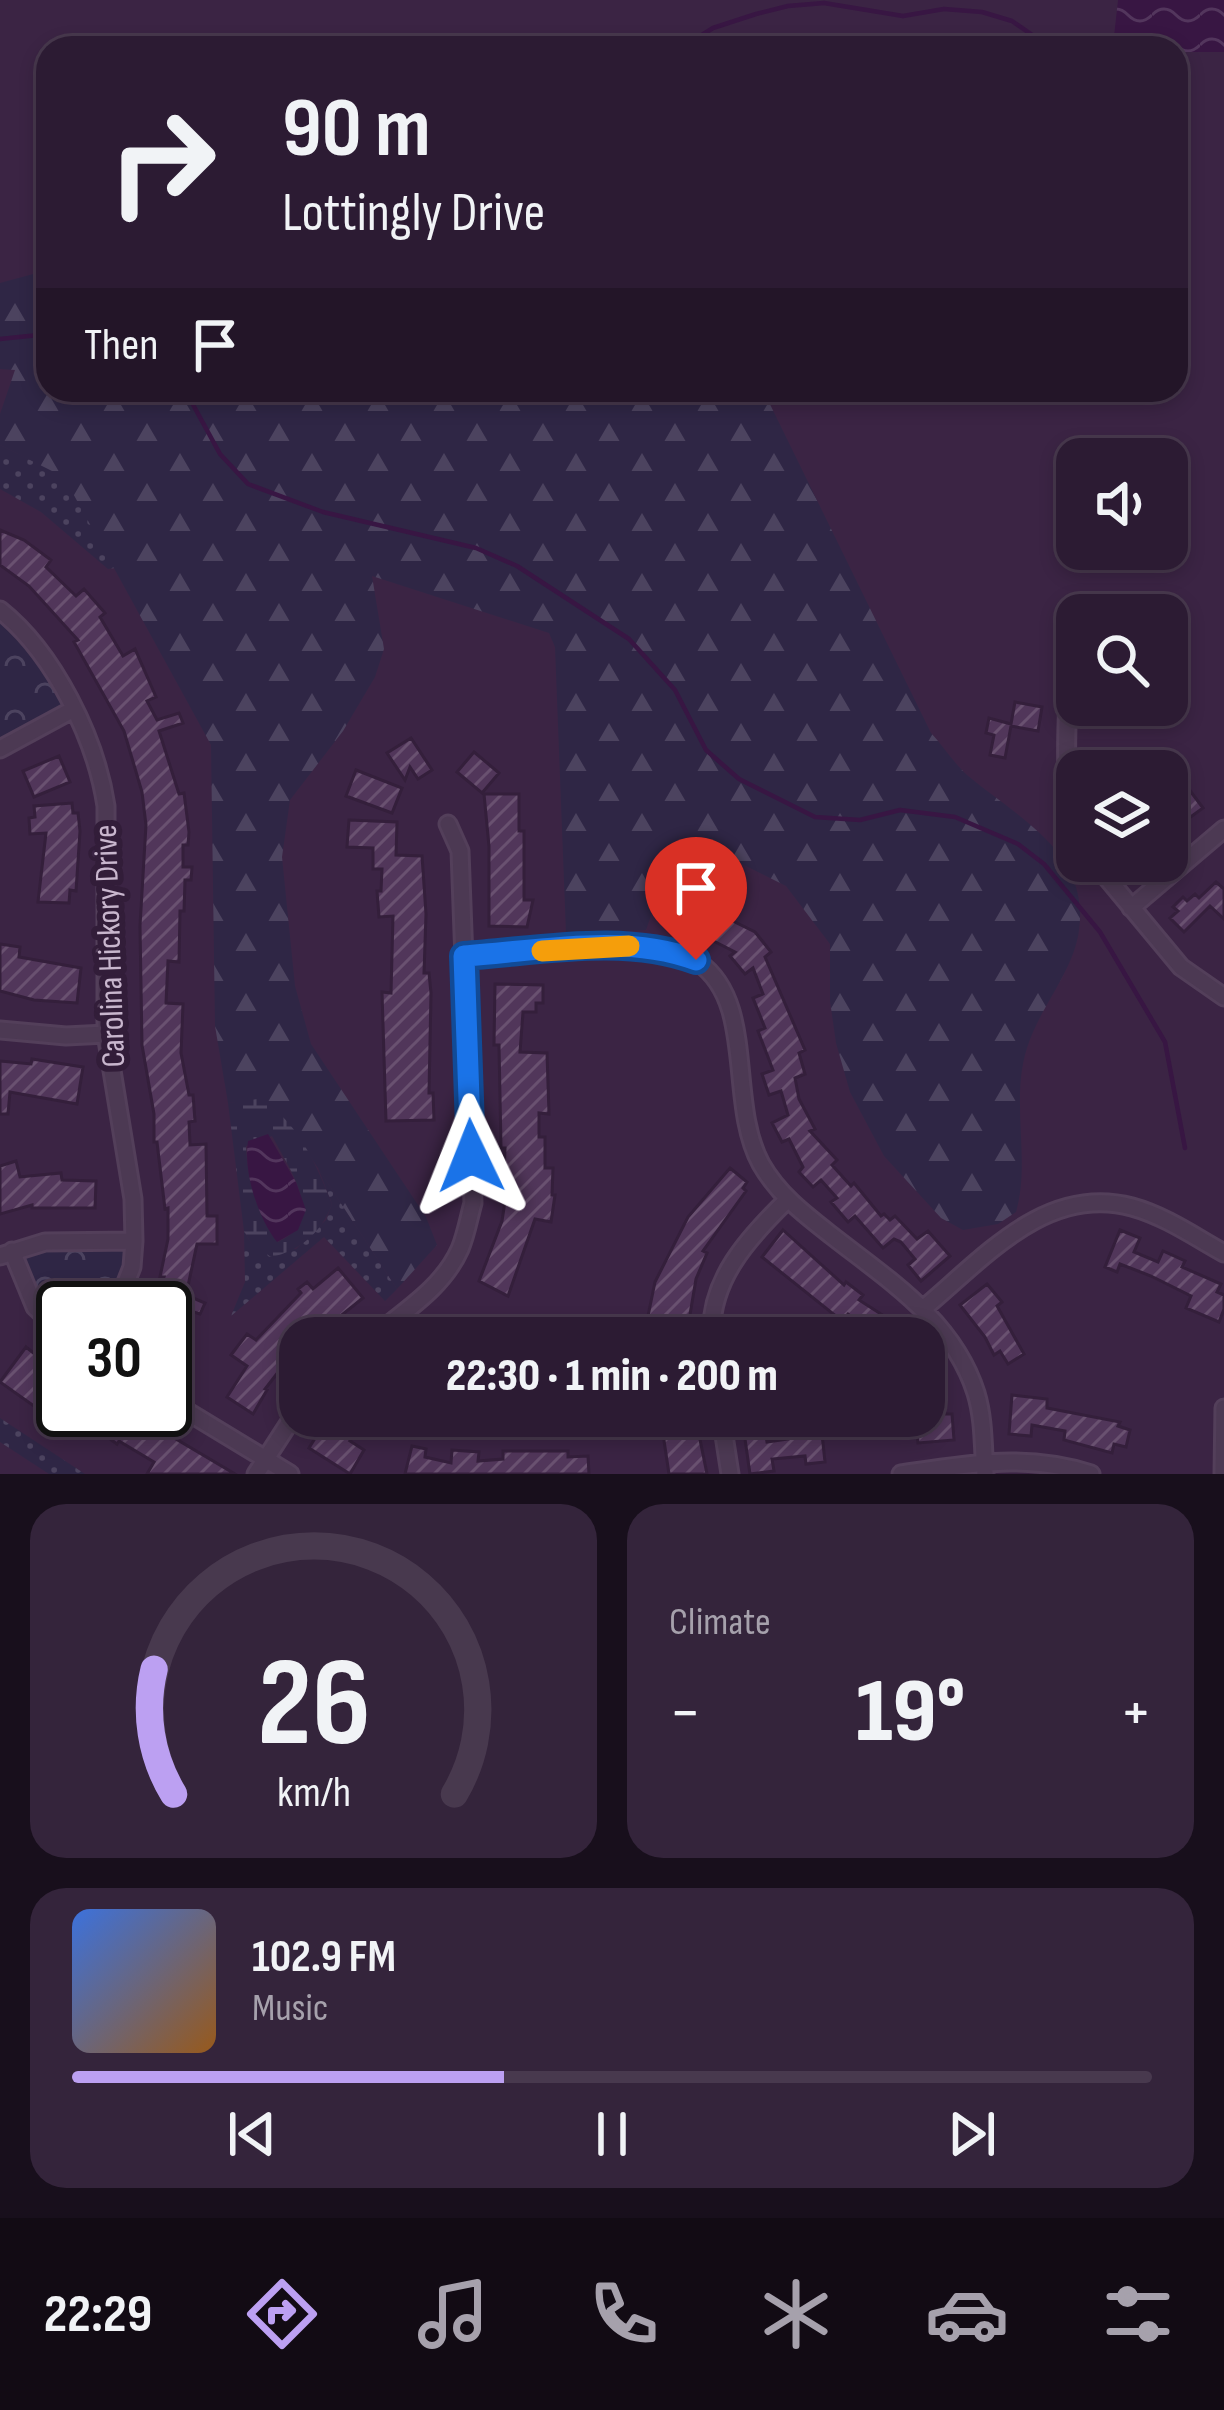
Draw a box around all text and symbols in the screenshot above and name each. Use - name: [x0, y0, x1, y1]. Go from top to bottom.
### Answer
- text: 90 m: [282, 79, 431, 180]
- icon: right: [84, 84, 240, 240]
- text: Lottingly Drive: [282, 181, 545, 246]
- icon: arrive: [182, 312, 248, 378]
- text: Then: [84, 318, 158, 373]
- map controls: [1056, 438, 1188, 882]
- button: sound: [1056, 438, 1188, 570]
- button: search: [1056, 594, 1188, 726]
- button: layers: [1056, 750, 1188, 882]
- street label: Carolina Hickory Drive: [86, 824, 134, 1068]
- pin: [645, 837, 747, 960]
- icon: arrive: [663, 855, 729, 921]
- position arrow: [408, 1093, 534, 1219]
- speed limit sign: 30: [36, 1281, 192, 1437]
- text: 22:30 · 1 min · 200 m: [446, 1349, 778, 1404]
- text: Climate: [669, 1599, 771, 1646]
- text: 26: [257, 1631, 370, 1780]
- text: 19°: [856, 1659, 965, 1767]
- text: −: [669, 1674, 701, 1753]
- text: +: [1120, 1674, 1152, 1753]
- text: km/h: [276, 1767, 351, 1819]
- text: 102.9 FM: [252, 1930, 396, 1985]
- text: Music: [252, 1985, 328, 2032]
- icon: previous: [219, 2101, 285, 2167]
- icon: pause: [579, 2101, 645, 2167]
- icon: next: [939, 2101, 1005, 2167]
- icon: directions: [240, 2272, 324, 2356]
- icon: music: [411, 2272, 495, 2356]
- icon: phone: [582, 2272, 666, 2356]
- icon: climate: [754, 2272, 838, 2356]
- icon: car: [925, 2272, 1009, 2356]
- icon: filters: [1096, 2272, 1180, 2356]
- text: 22:29: [44, 2282, 152, 2347]

